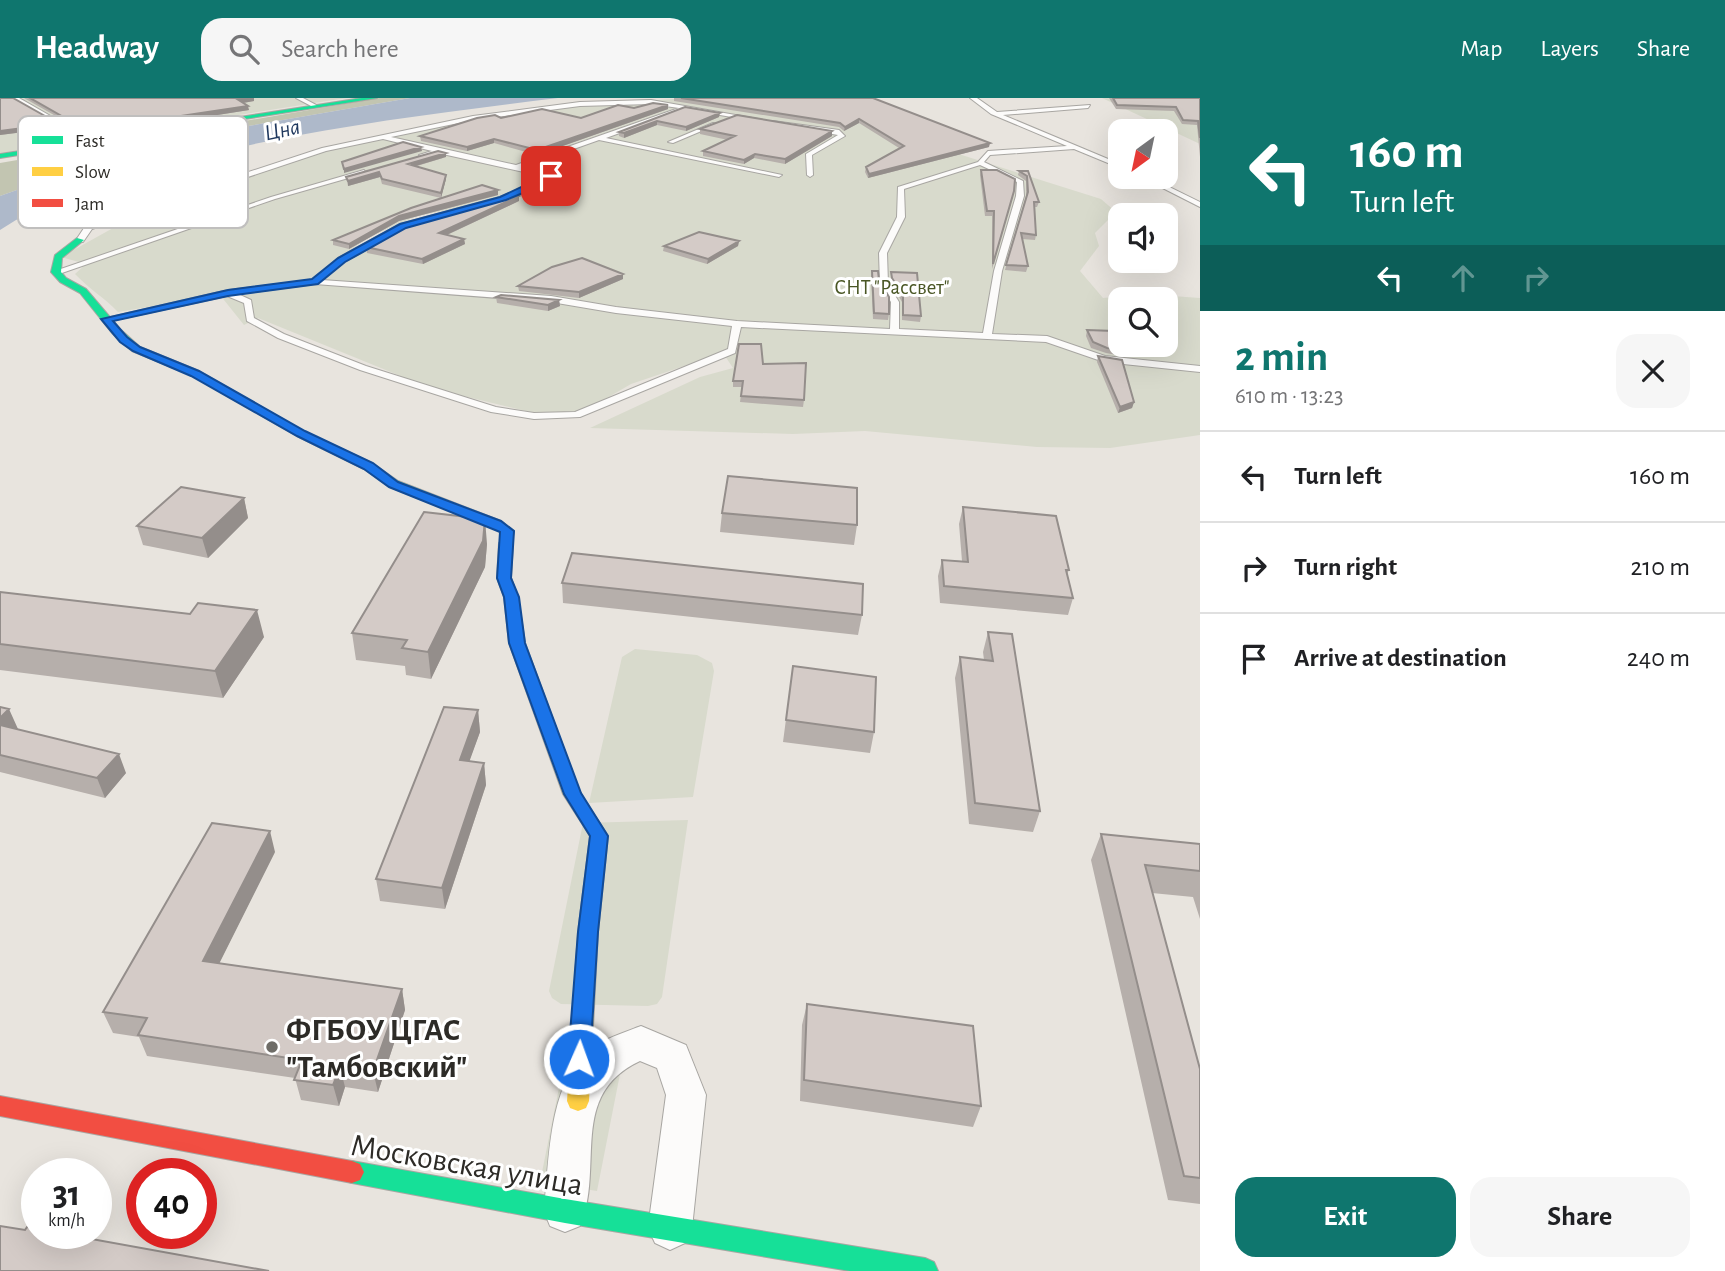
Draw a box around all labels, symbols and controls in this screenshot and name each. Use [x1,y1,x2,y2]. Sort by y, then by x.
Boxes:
search box [201,18,691,81]
icon: search [225,30,263,68]
text: Headway [35,32,159,65]
text: Search here [281,36,399,62]
text: Map [1460,37,1502,61]
text: Layers [1540,37,1599,61]
text: Share [1637,37,1690,61]
water label: Цна [262,115,302,145]
legend [18,116,248,228]
north arrow [1108,119,1178,189]
map controls [1108,119,1178,357]
icon: left [1235,126,1326,217]
text: 160 m [1350,128,1464,177]
text: Fast [75,132,105,151]
pin [521,146,581,206]
icon: arrive [532,157,570,195]
text: Slow [75,163,111,182]
text: Turn left [1350,186,1454,218]
text: Jam [75,195,104,214]
button: sound [1108,203,1178,273]
icon: left [1371,259,1409,297]
icon: ahead [1444,259,1482,297]
icon: right [1517,259,1555,297]
park label: СНТ "Рассвет" [834,277,950,298]
button: search [1108,287,1178,357]
button: close [1616,334,1690,408]
text: 2 min [1235,336,1328,378]
text: 610 m · 13:23 [1235,385,1344,408]
icon: left [1235,458,1273,496]
text: Turn left [1294,463,1382,489]
text: 160 m [1630,463,1690,489]
icon: right [1235,549,1273,587]
text: Turn right [1294,554,1397,580]
text: 210 m [1630,554,1690,580]
icon: arrive [1235,640,1273,678]
text: Arrive at destination [1294,645,1507,671]
text: 240 m [1627,645,1690,671]
place label: ФГБОУ ЦГАС "Тамбовский" [286,1014,467,1083]
position arrow [542,1022,616,1096]
marker: ФГБОУ ЦГАС "Тамбовский" [264,1039,280,1055]
street label: Московская улица [348,1129,585,1201]
speed limit sign: 40 [126,1158,217,1249]
text: 31 [53,1177,80,1212]
button: Exit [1235,1177,1456,1257]
button: Share [1470,1177,1690,1257]
text: km/h [48,1212,85,1230]

